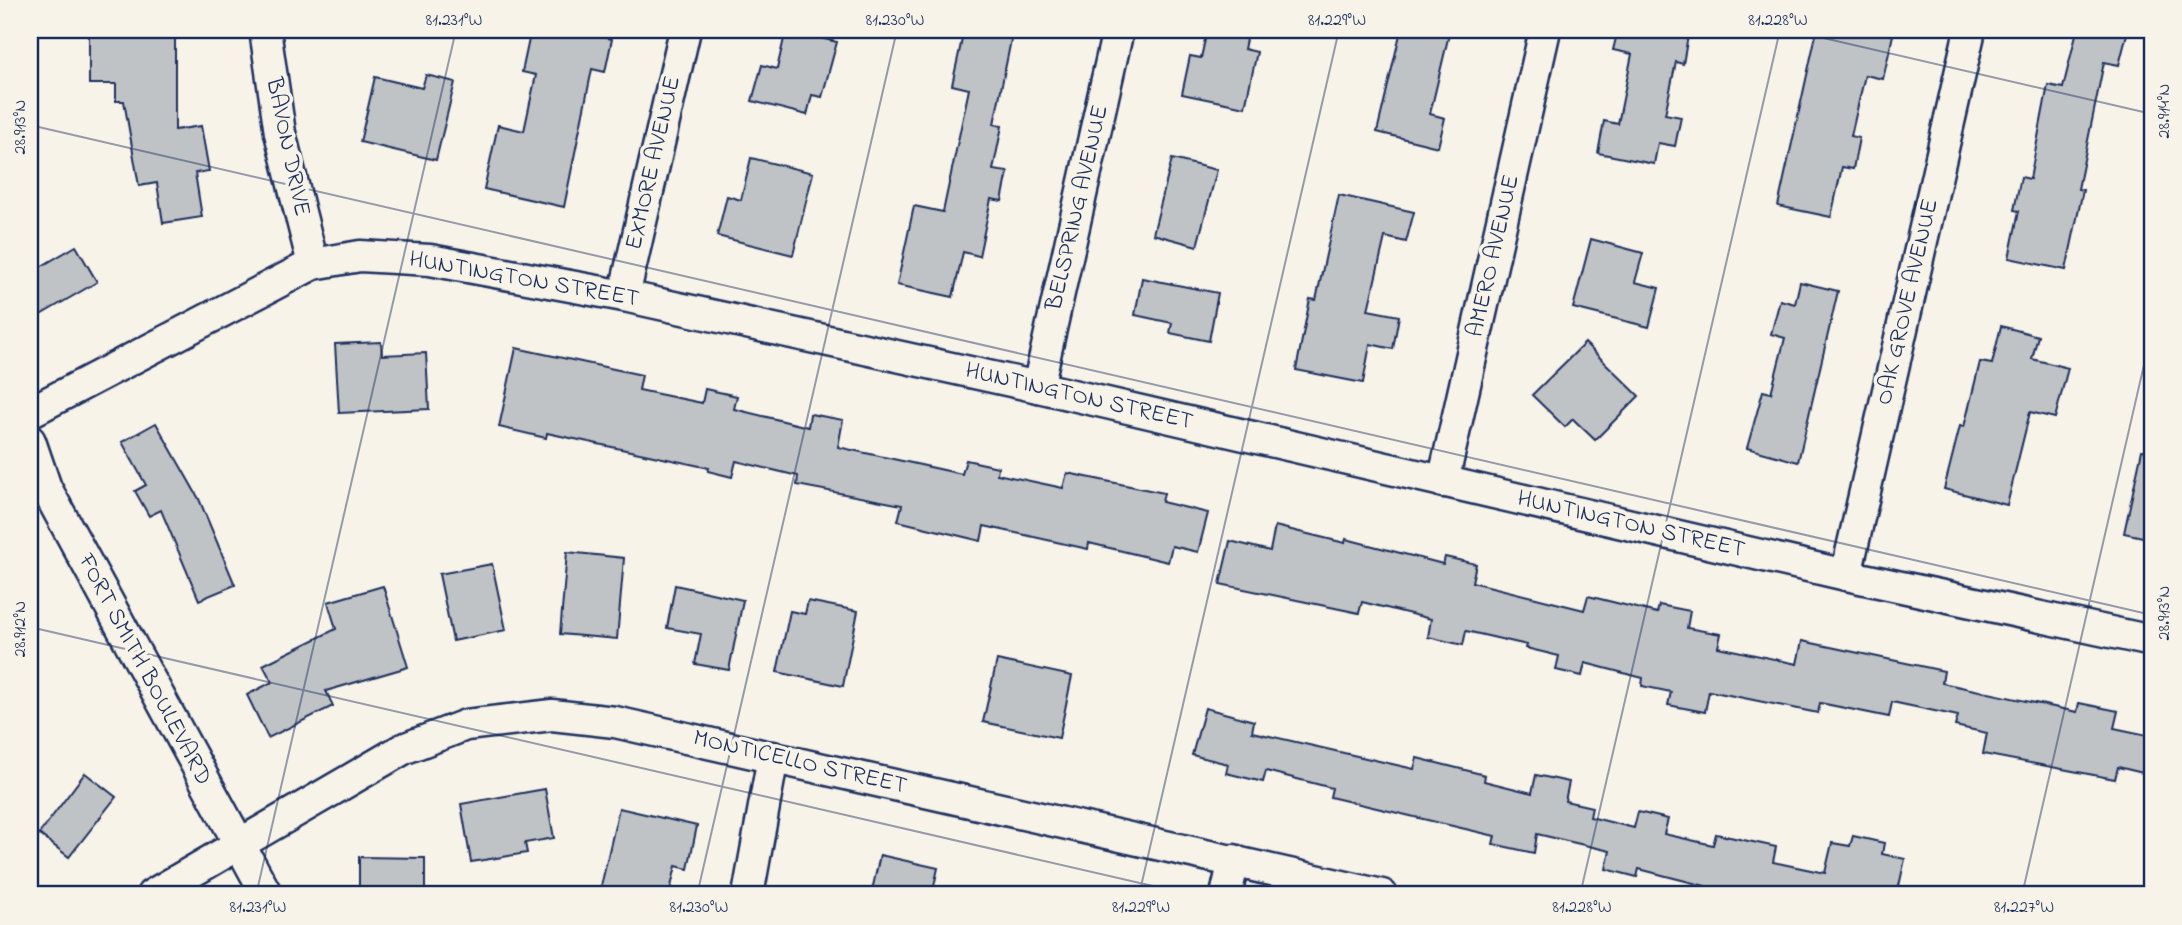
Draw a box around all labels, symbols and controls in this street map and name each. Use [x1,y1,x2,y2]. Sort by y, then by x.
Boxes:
text: 81.231°W [425,8,483,34]
text: 81.230°W [865,8,925,34]
text: 81.229°W [1308,8,1366,34]
text: 81.228°W [1748,8,1808,34]
street label: BAVON DRIVE [255,73,319,220]
street label: EXMORE AVENUE [617,73,691,253]
text: 28.914°N [2152,84,2178,138]
text: 28.913°N [8,100,34,154]
street label: BELSPRING AVENUE [1037,102,1119,315]
street label: AMERO AVENUE [1458,171,1530,341]
street label: OAK GROVE AVENUE [1867,195,1949,409]
street label: HUNTINGTON STREET [406,243,642,318]
street label: HUNTINGTON STREET [962,354,1197,440]
street label: HUNTINGTON STREET [1514,482,1749,568]
street label: FORT SMITH BOULEVARD [68,547,220,792]
text: 28.913°N [2152,586,2178,640]
text: 28.912°N [8,601,34,657]
street label: MONTICELLO STREET [690,721,911,805]
text: 81.231°W [229,895,287,921]
text: 81.230°W [669,895,729,921]
text: 81.229°W [1112,895,1170,921]
text: 81.228°W [1552,895,1612,921]
text: 81.227°W [1994,895,2054,921]

